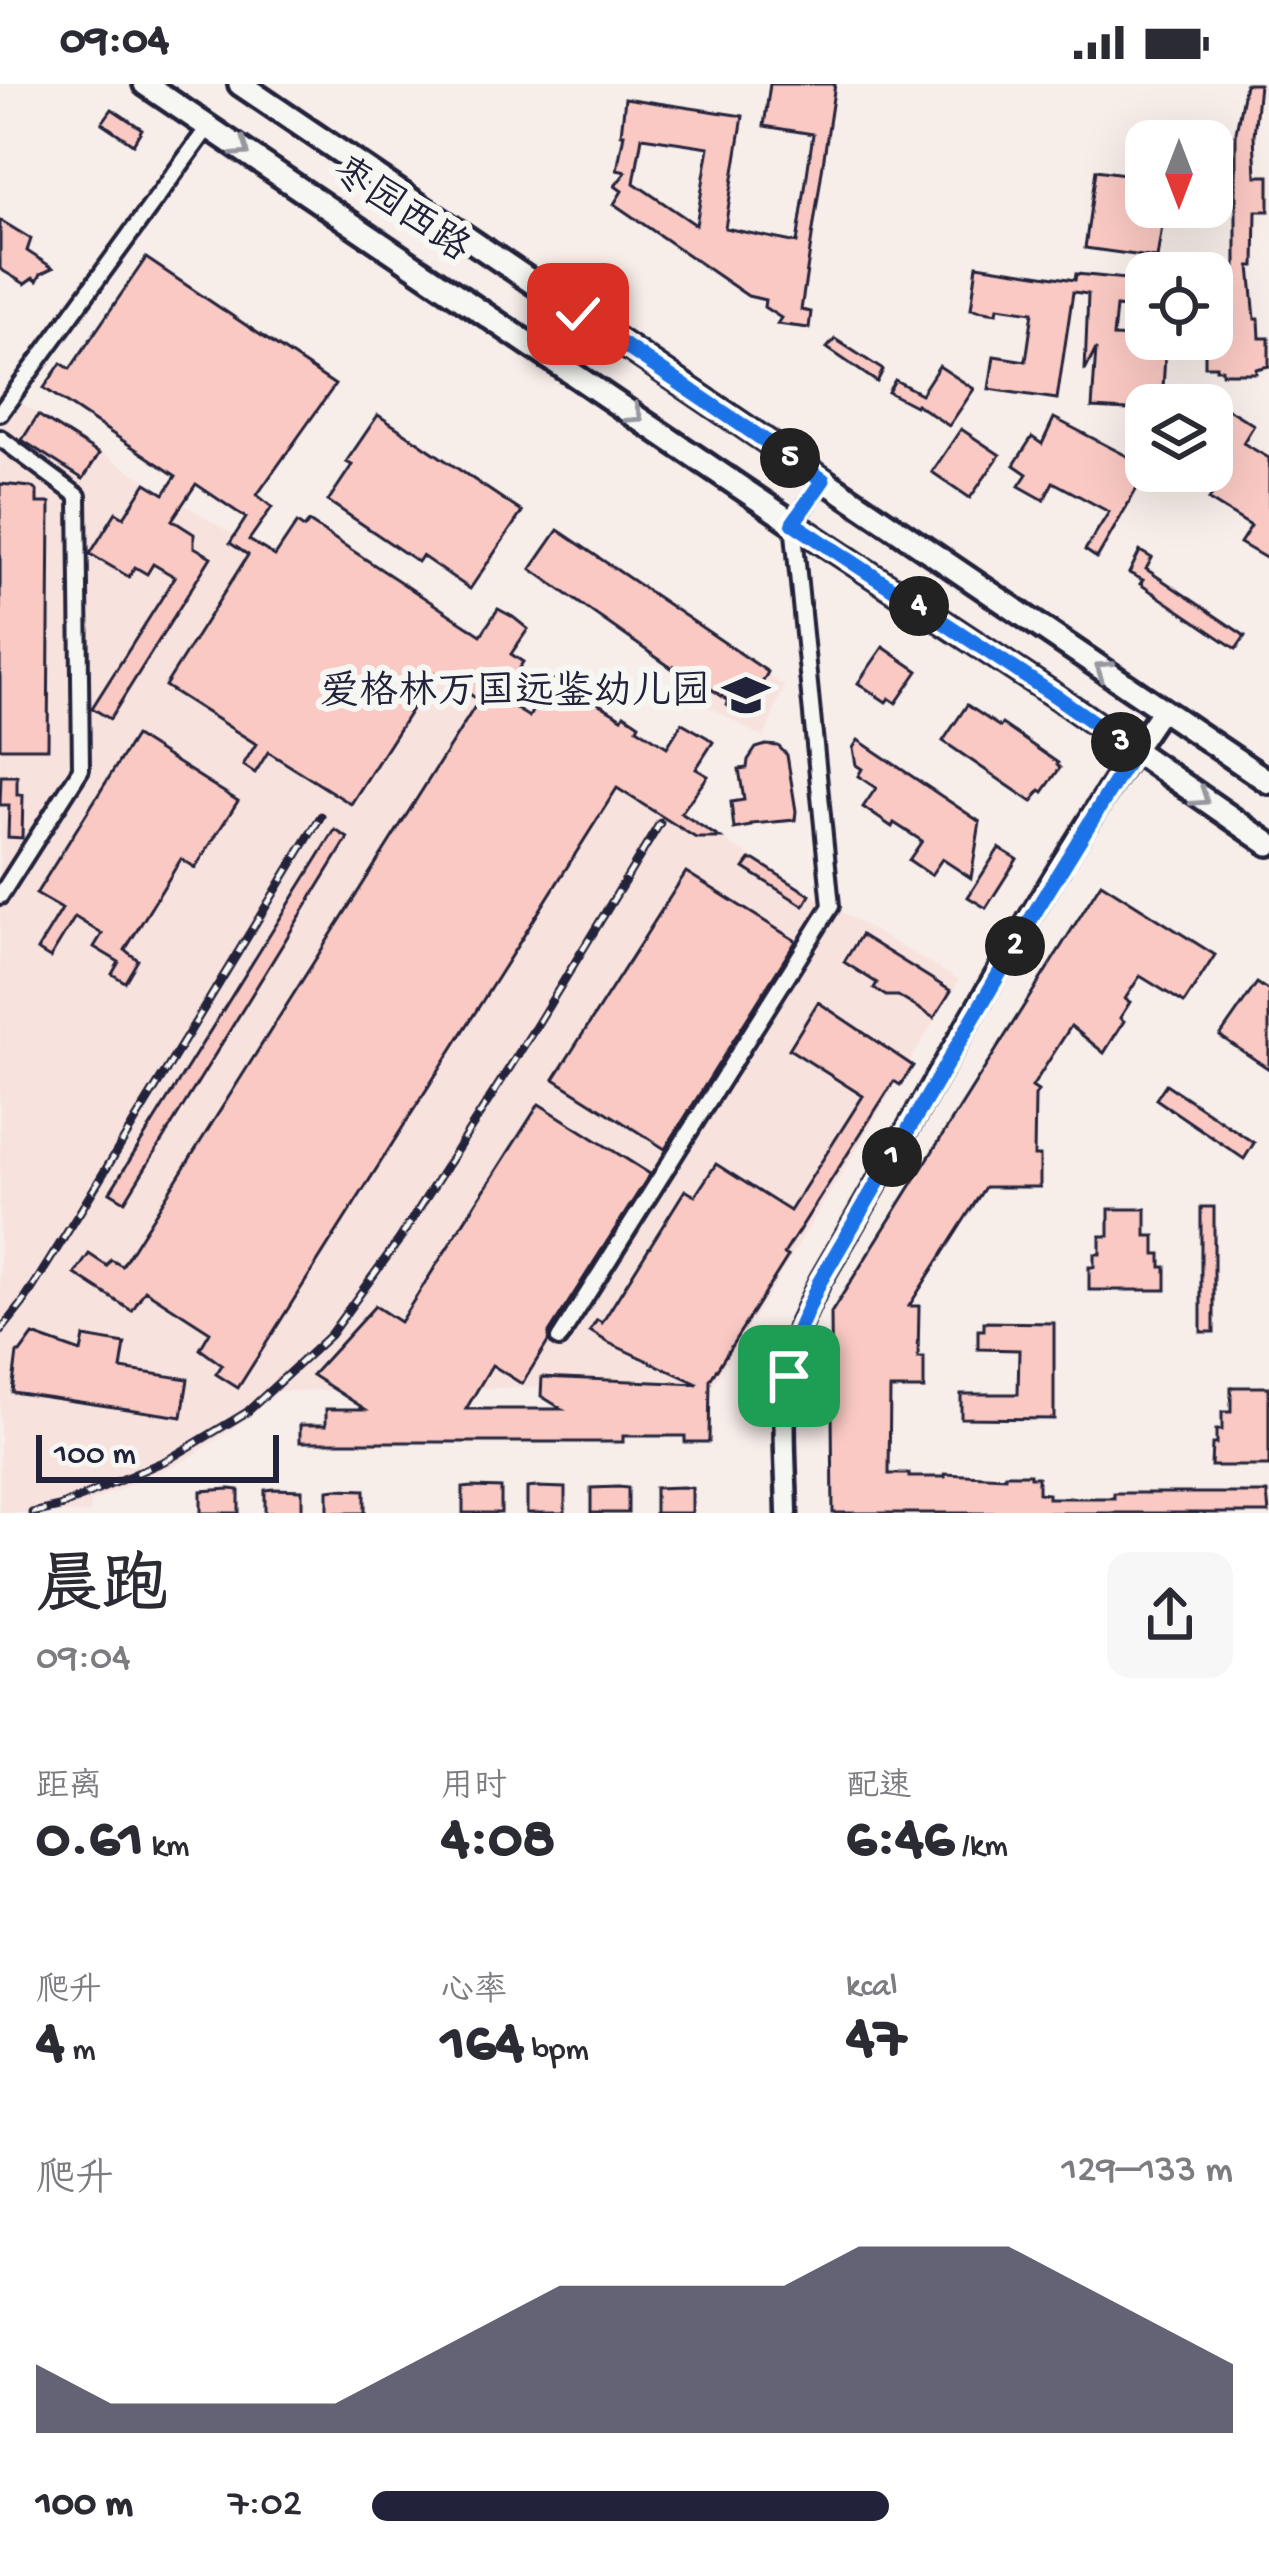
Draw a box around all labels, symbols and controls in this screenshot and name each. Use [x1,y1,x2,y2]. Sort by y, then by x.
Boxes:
text: 09:04 [60,16,169,69]
north arrow [1125,120,1233,228]
map controls [1125,120,1233,492]
one-way arrow [229,135,251,157]
street label: 枣园西路 [321,147,478,275]
button: locate [1125,252,1233,360]
pin [527,263,629,365]
icon: check [545,281,611,347]
button: layers [1125,384,1233,492]
one-way arrow [621,401,643,423]
pin: 5 [760,428,820,488]
text: 5 [781,439,799,477]
pin: 4 [889,576,949,636]
text: 4 [911,587,927,625]
one-way arrow [1094,661,1116,683]
place label: 爱格林万国远鉴幼儿园 [320,669,710,718]
school or university icon: 爱格林万国远鉴幼儿园 [721,670,771,720]
pin: 3 [1091,712,1151,772]
text: 3 [1112,723,1130,761]
one-way arrow [1188,784,1210,806]
pin: 2 [985,916,1045,976]
text: 2 [1007,927,1023,965]
pin: 1 [862,1127,922,1187]
text: 1 [885,1138,899,1176]
pin [738,1325,840,1427]
icon: arrive [756,1343,822,1409]
scale bar [36,1429,279,1482]
text: 100 m [54,1437,136,1475]
button: share [1107,1552,1233,1678]
text: 晨跑 [36,1553,168,1631]
text: 09:04 [36,1637,131,1683]
text: 距离 [36,1770,102,1808]
text: 用时 [441,1770,507,1808]
text: 配速 [846,1770,912,1808]
text: 0.61 [36,1808,144,1878]
text: 4:08 [441,1808,555,1878]
text: 6:46 [846,1808,954,1878]
text: km [144,1829,190,1867]
text: /km [954,1829,1008,1867]
text: kcal [846,1969,898,2007]
text: 爬升 [36,1974,102,2012]
text: 心率 [441,1974,507,2012]
text: 47 [846,2007,906,2077]
text: 4 [36,2012,64,2082]
text: 164 [441,2012,524,2082]
text: m [64,2033,96,2071]
text: bpm [524,2033,589,2071]
text: 129–133 m [1062,2149,1233,2195]
text: 爬升 [36,2159,114,2205]
text: 100 m [36,2483,133,2529]
text: 7:02 [228,2483,302,2529]

